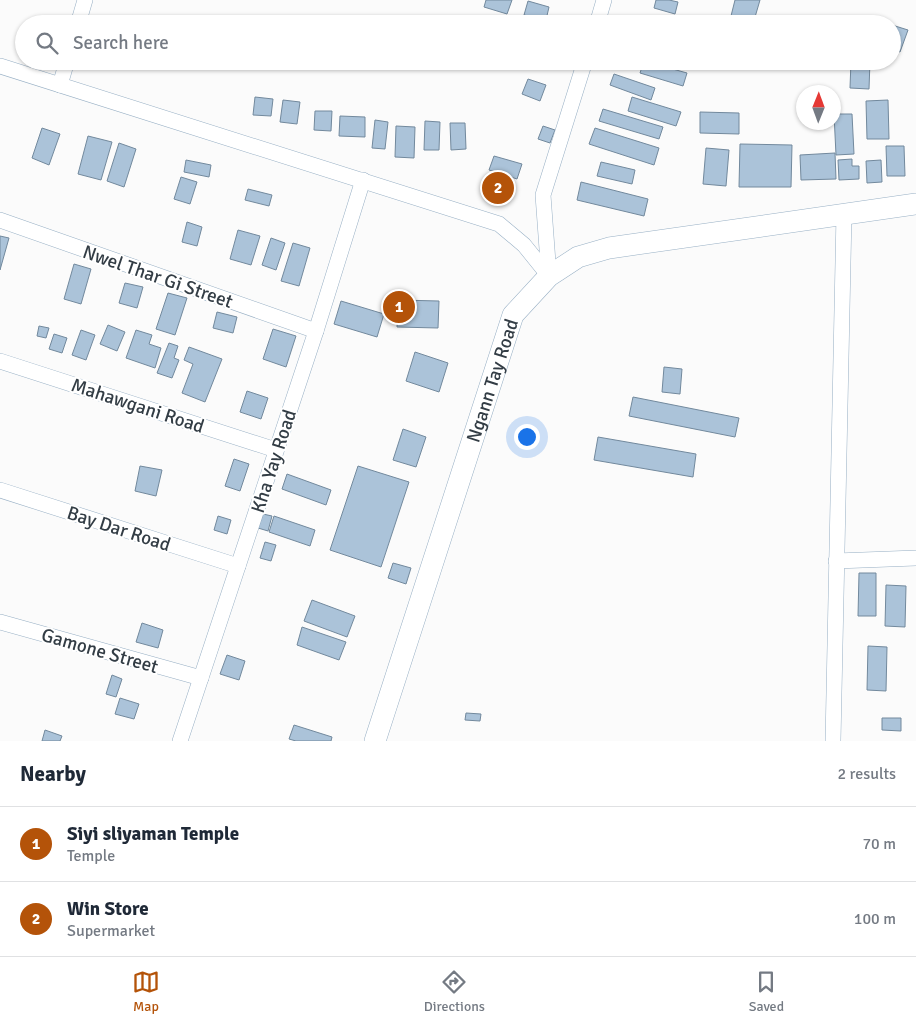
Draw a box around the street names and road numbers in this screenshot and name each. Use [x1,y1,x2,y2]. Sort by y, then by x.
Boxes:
street label: Nwel Thar Gi Street [79,240,236,314]
street label: Ngann Tay Road [462,316,524,446]
street label: Mahawgani Road [68,373,207,439]
street label: Kha Yay Road [246,407,302,516]
street label: Bay Dar Road [64,501,174,557]
street label: Gamone Street [39,623,161,679]

